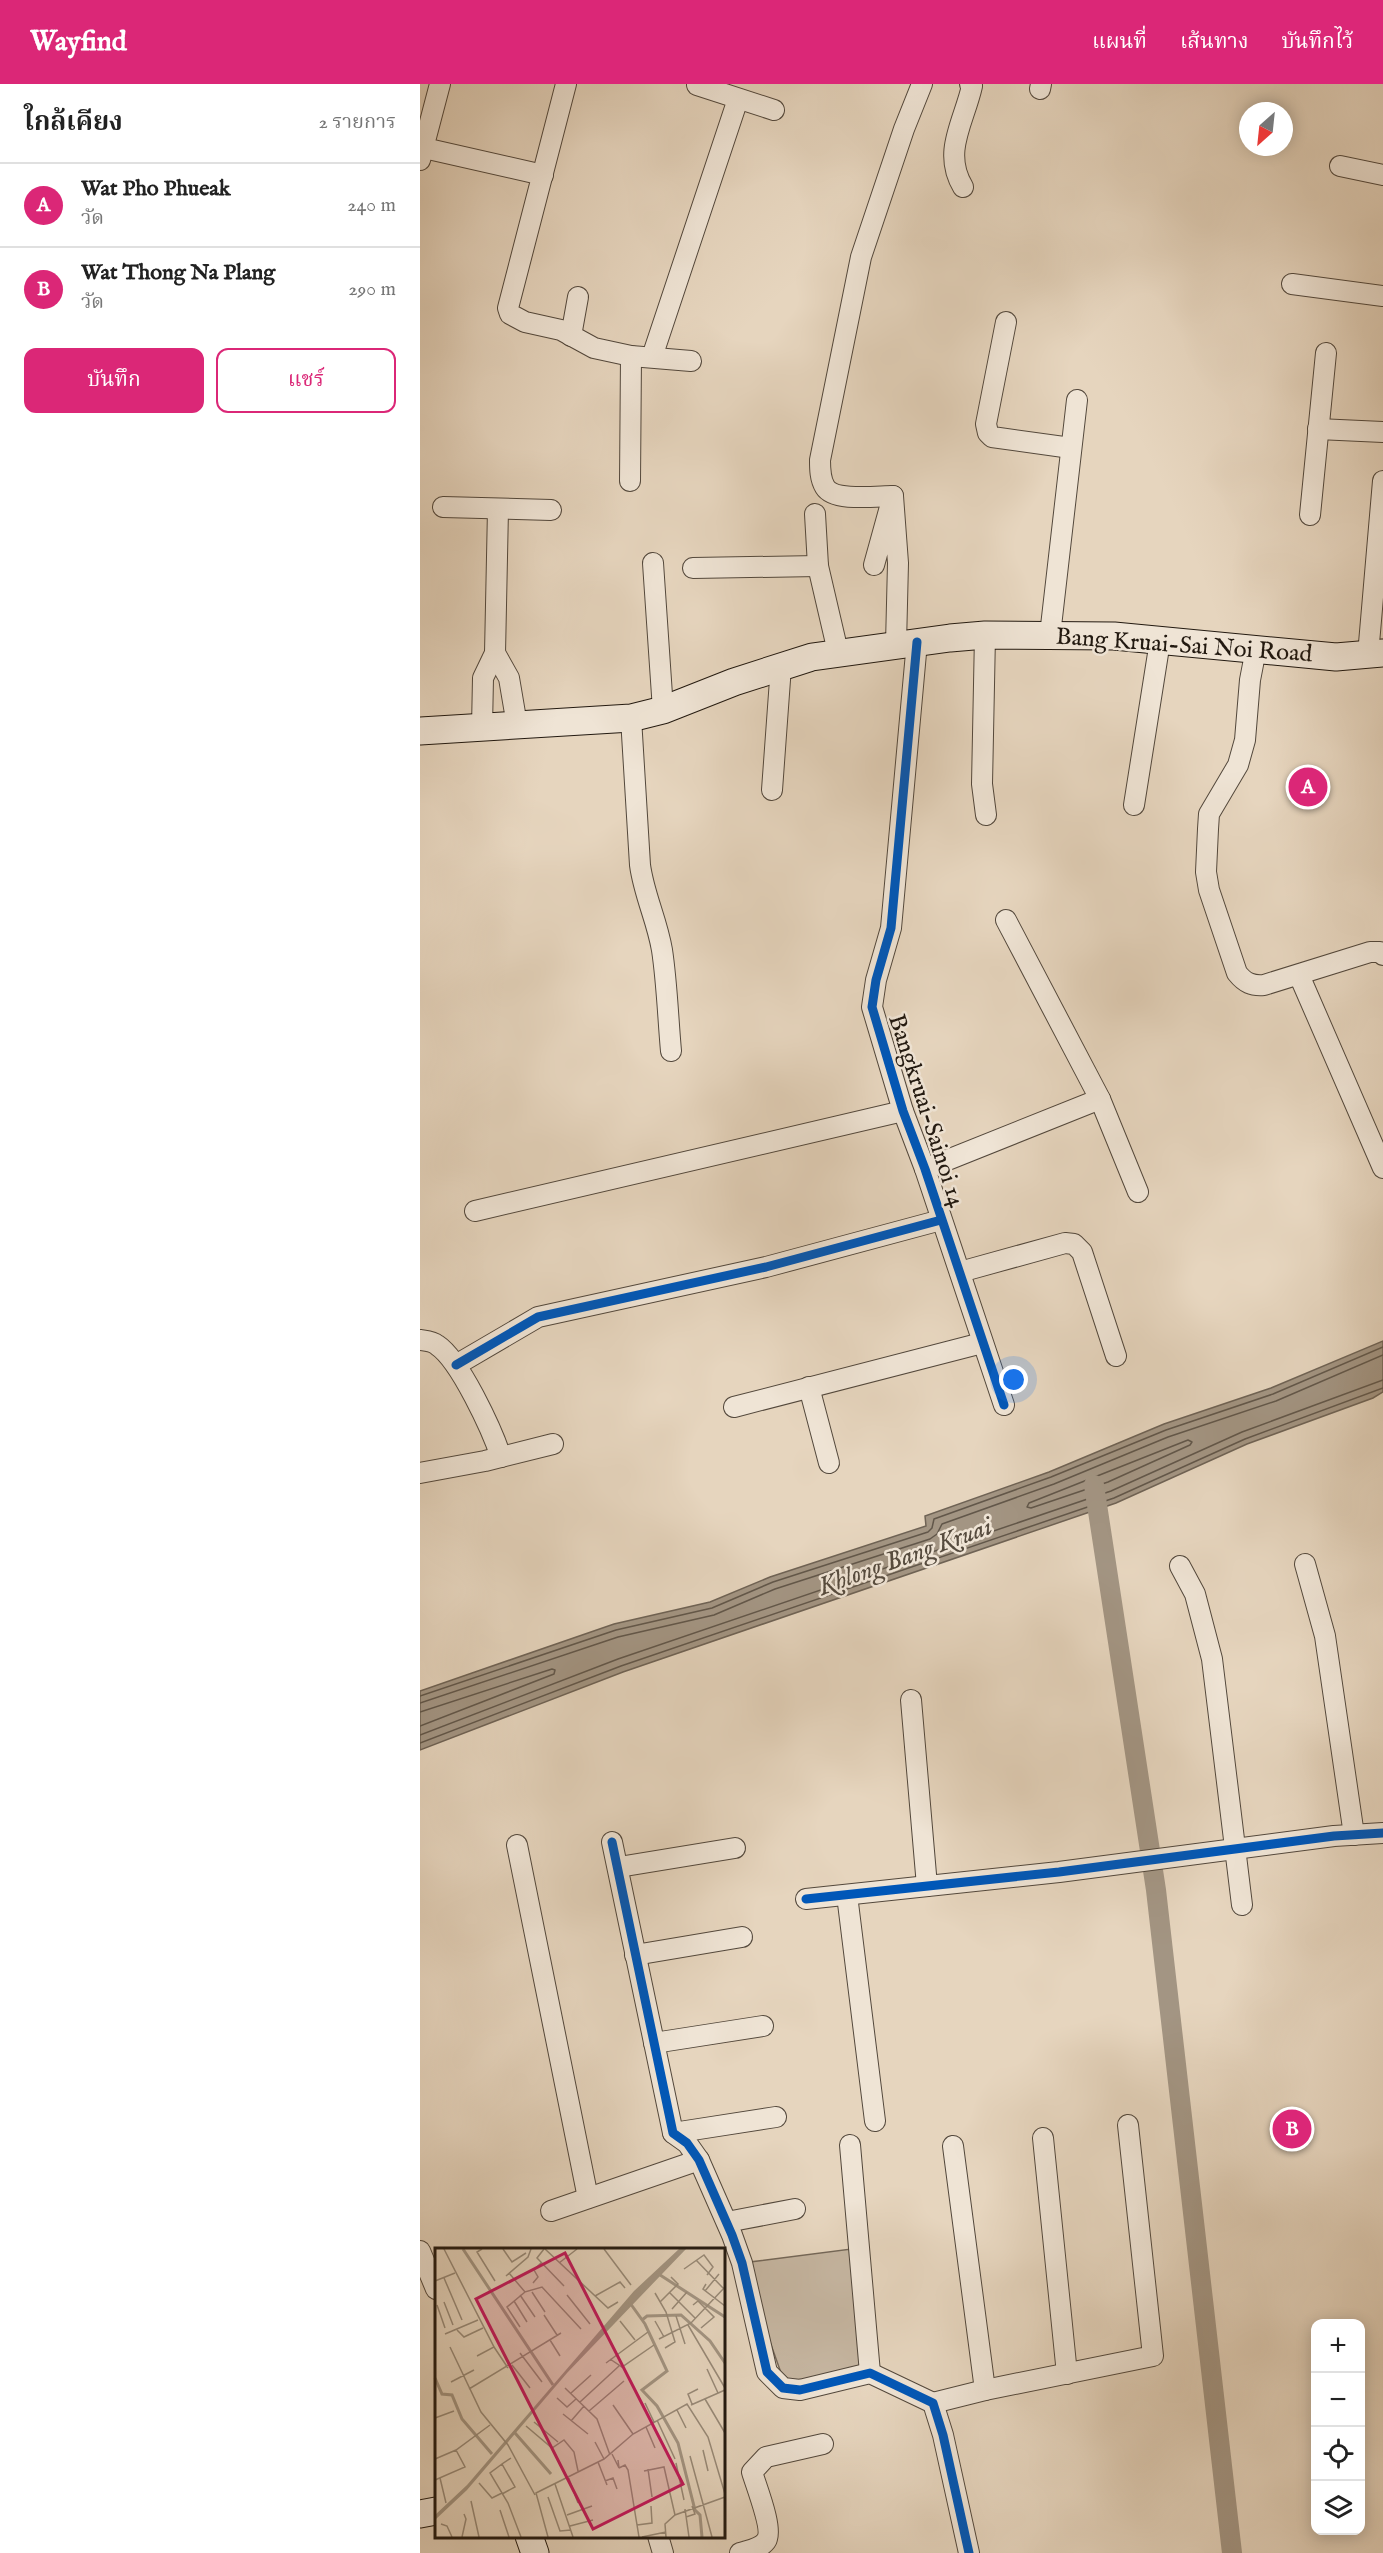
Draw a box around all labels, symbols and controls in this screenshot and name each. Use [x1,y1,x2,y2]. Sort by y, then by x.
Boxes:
text: Wayfind [30,25,127,60]
text: แผนที่ [1092,29,1147,56]
text: เส้นทาง [1180,29,1248,56]
text: บันทึกไว้ [1281,29,1353,56]
north arrow [1239,102,1293,156]
text: ใกล้เคียง [24,106,123,139]
text: 2 รายการ [319,110,396,135]
text: Wat Pho Phueak [81,175,231,203]
text: A [37,193,50,218]
text: 240 m [347,193,396,218]
text: วัด [81,206,104,231]
text: Wat Thong Na Plang [81,259,275,287]
text: B [37,277,50,302]
text: 290 m [348,277,396,302]
text: วัด [81,290,104,315]
button: บันทึก [24,348,204,413]
button: แชร์ [216,348,396,413]
street label: Bang Kruai-Sai Noi Road [1055,622,1313,670]
pin: A [1288,764,1328,810]
street label: Bangkruai-Sainoi 14 [880,1011,972,1212]
your location [999,1365,1028,1394]
water label: Khlong Bang Kruai [813,1510,998,1605]
pin: B [1272,2106,1312,2152]
inset map [435,2248,724,2538]
map controls [1311,2319,1365,2535]
button: + [1311,2319,1365,2373]
button: − [1311,2373,1365,2427]
button: locate [1311,2427,1365,2481]
button: layers [1311,2481,1365,2535]

